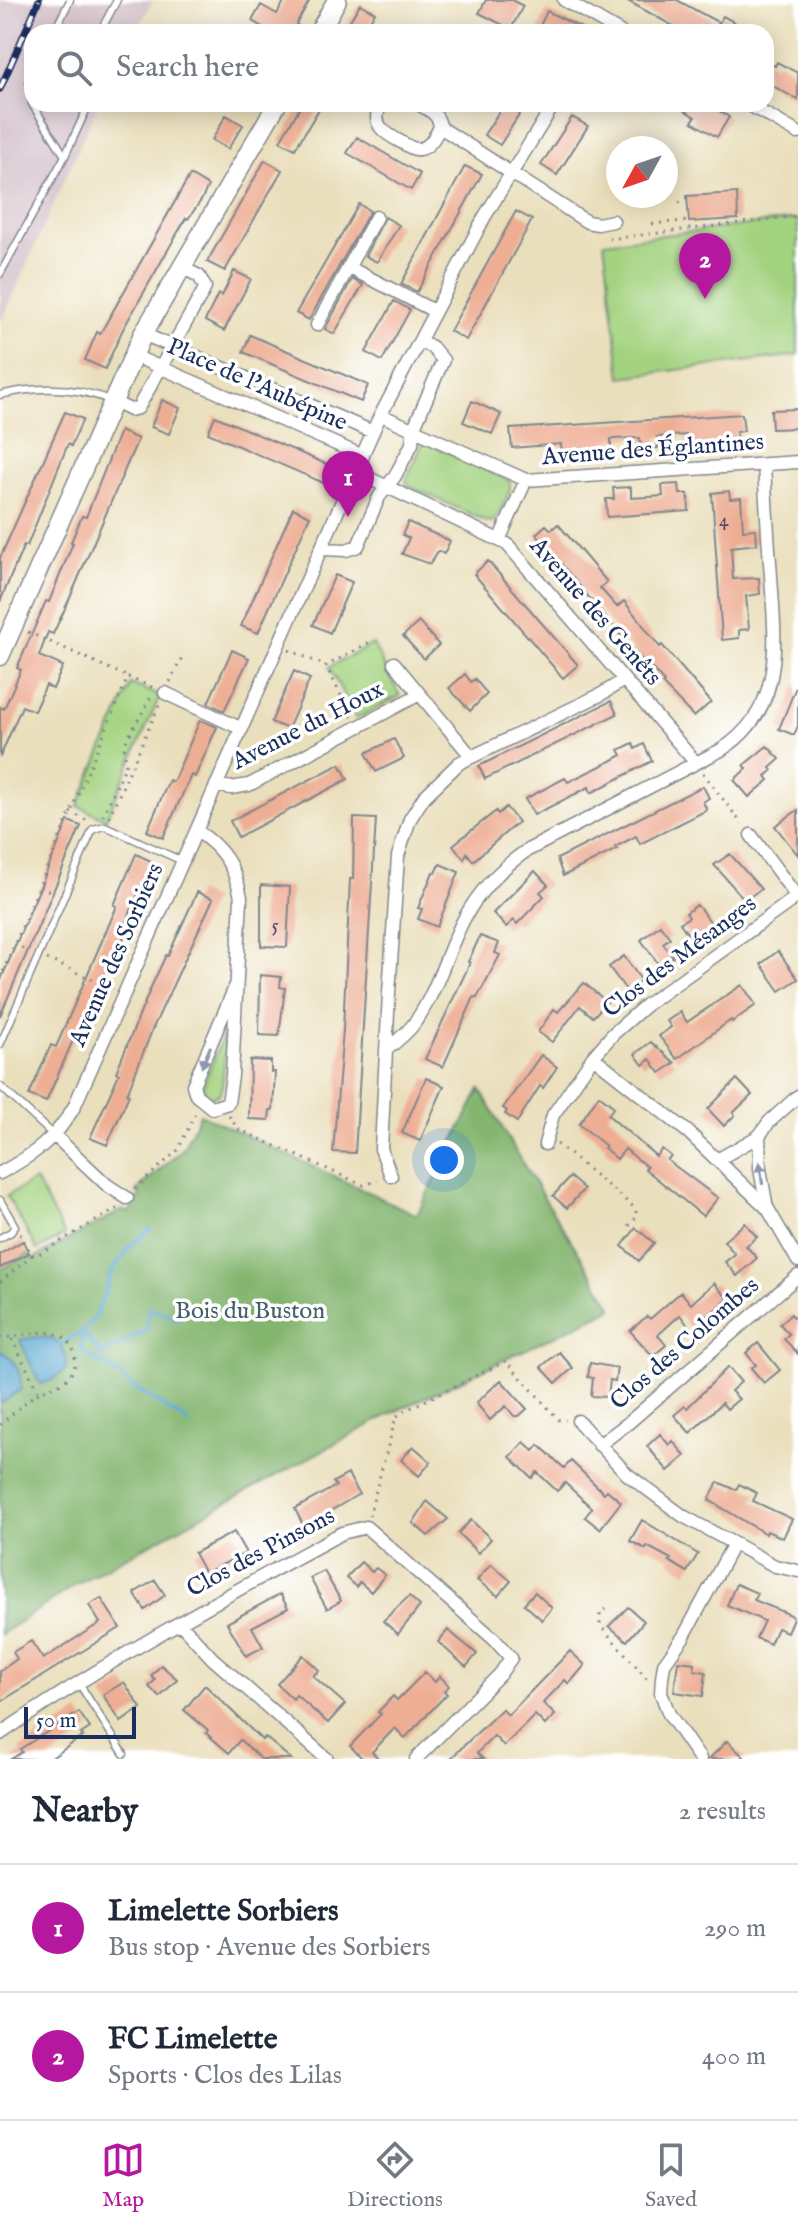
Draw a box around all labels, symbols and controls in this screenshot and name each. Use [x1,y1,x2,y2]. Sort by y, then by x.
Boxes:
search box [24,24,774,112]
icon: search [52,46,96,90]
text: Search here [116,49,259,87]
north arrow [606,136,678,208]
pin: 2 [679,233,731,299]
street label: Place de l'Aubépine [162,331,352,439]
street label: Avenue des Églantines [540,427,765,473]
pin: 1 [322,451,374,517]
house number: 4 [719,508,729,533]
street label: Avenue des Genêts [521,531,668,693]
street label: Avenue du Houx [226,674,389,778]
street label: Avenue des Sorbiers [62,859,171,1052]
street label: Clos des Mésanges [597,889,763,1025]
house number: 5 [271,913,279,938]
one-way arrow [199,1045,212,1069]
your location [424,1140,464,1180]
one-way arrow [754,1160,767,1185]
street label: Clos des Colombes [604,1271,766,1417]
park label: Bois du Buston [175,1296,325,1327]
street label: Clos des Pinsons [182,1501,340,1605]
scale bar [24,1703,136,1739]
text: 50 m [36,1707,77,1735]
text: Nearby [32,1790,138,1833]
text: 2 results [679,1795,766,1828]
text: Limelette Sorbiers [108,1893,339,1931]
text: 1 [53,1912,63,1945]
text: 290 m [704,1912,766,1945]
text: Bus stop · Avenue des Sorbiers [108,1931,431,1964]
text: FC Limelette [108,2021,277,2059]
text: 2 [52,2040,64,2073]
text: 400 m [702,2040,766,2073]
text: Sports · Clos des Lilas [108,2059,342,2092]
tab: Map [101,2138,145,2214]
tab: Directions [347,2138,443,2214]
tab: Saved [645,2138,697,2214]

